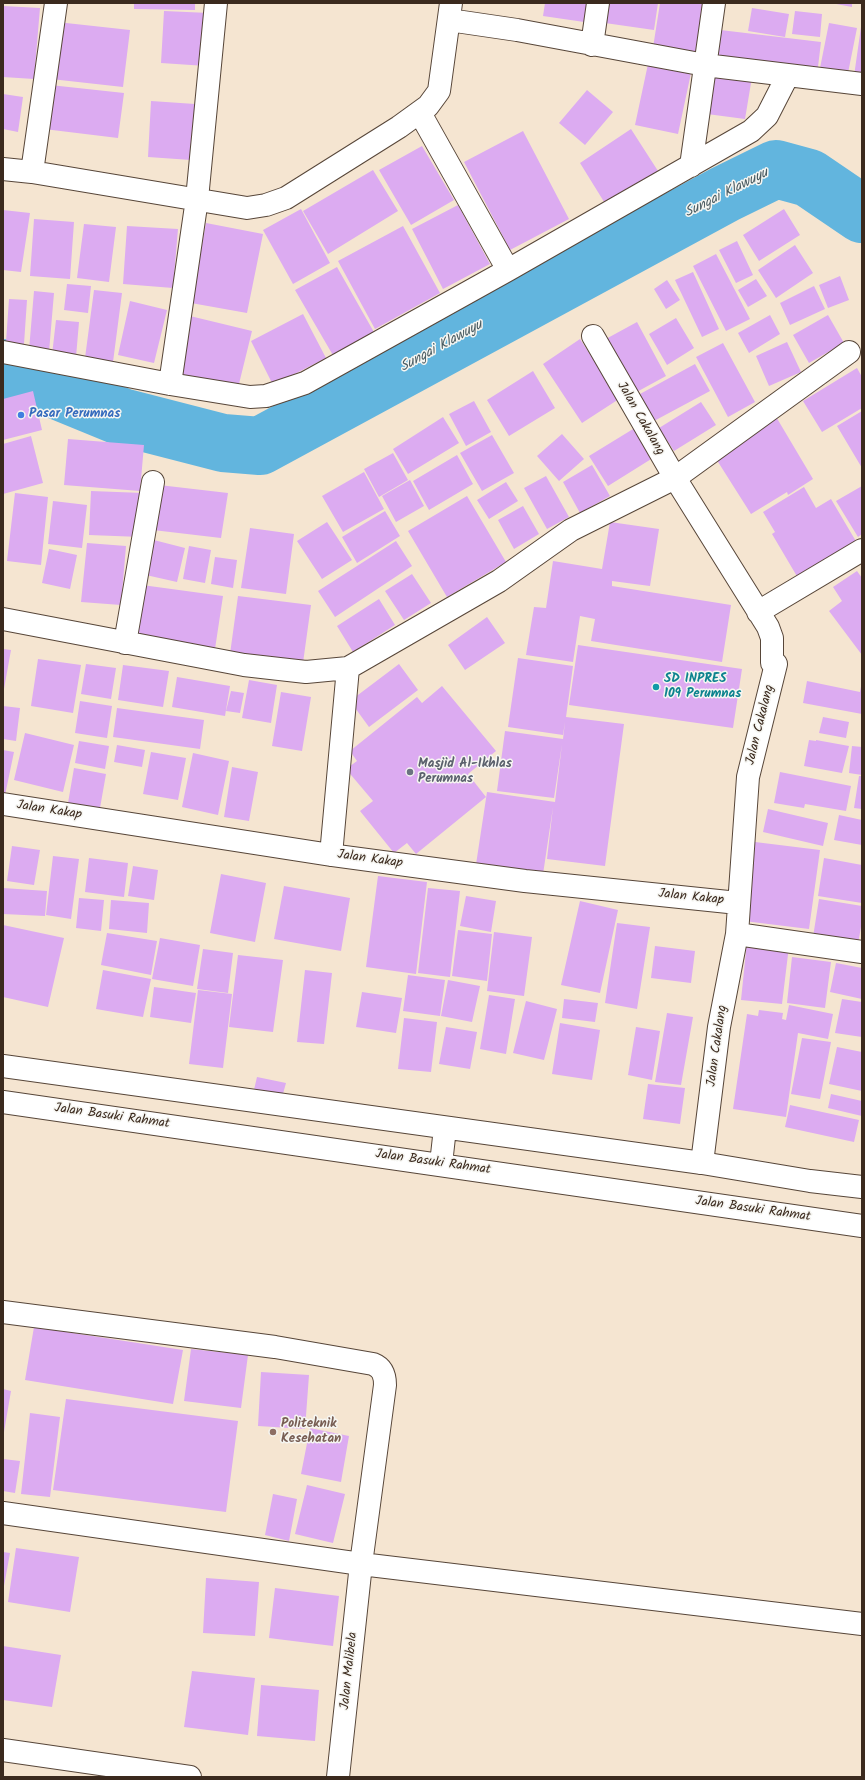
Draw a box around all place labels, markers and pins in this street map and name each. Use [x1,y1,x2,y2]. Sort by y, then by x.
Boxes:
place label: Pasar Perumnas [29,407,120,423]
marker: Pasar Perumnas [16,410,26,420]
place label: SD INPRES 109 Perumnas [664,672,741,703]
marker: SD INPRES 109 Perumnas [651,682,661,692]
place label: Masjid Al-Ikhlas Perumnas [418,757,512,788]
marker: Masjid Al-Ikhlas Perumnas [405,767,415,777]
place label: Politeknik Kesehatan [281,1417,341,1448]
marker: Politeknik Kesehatan [268,1427,278,1437]

